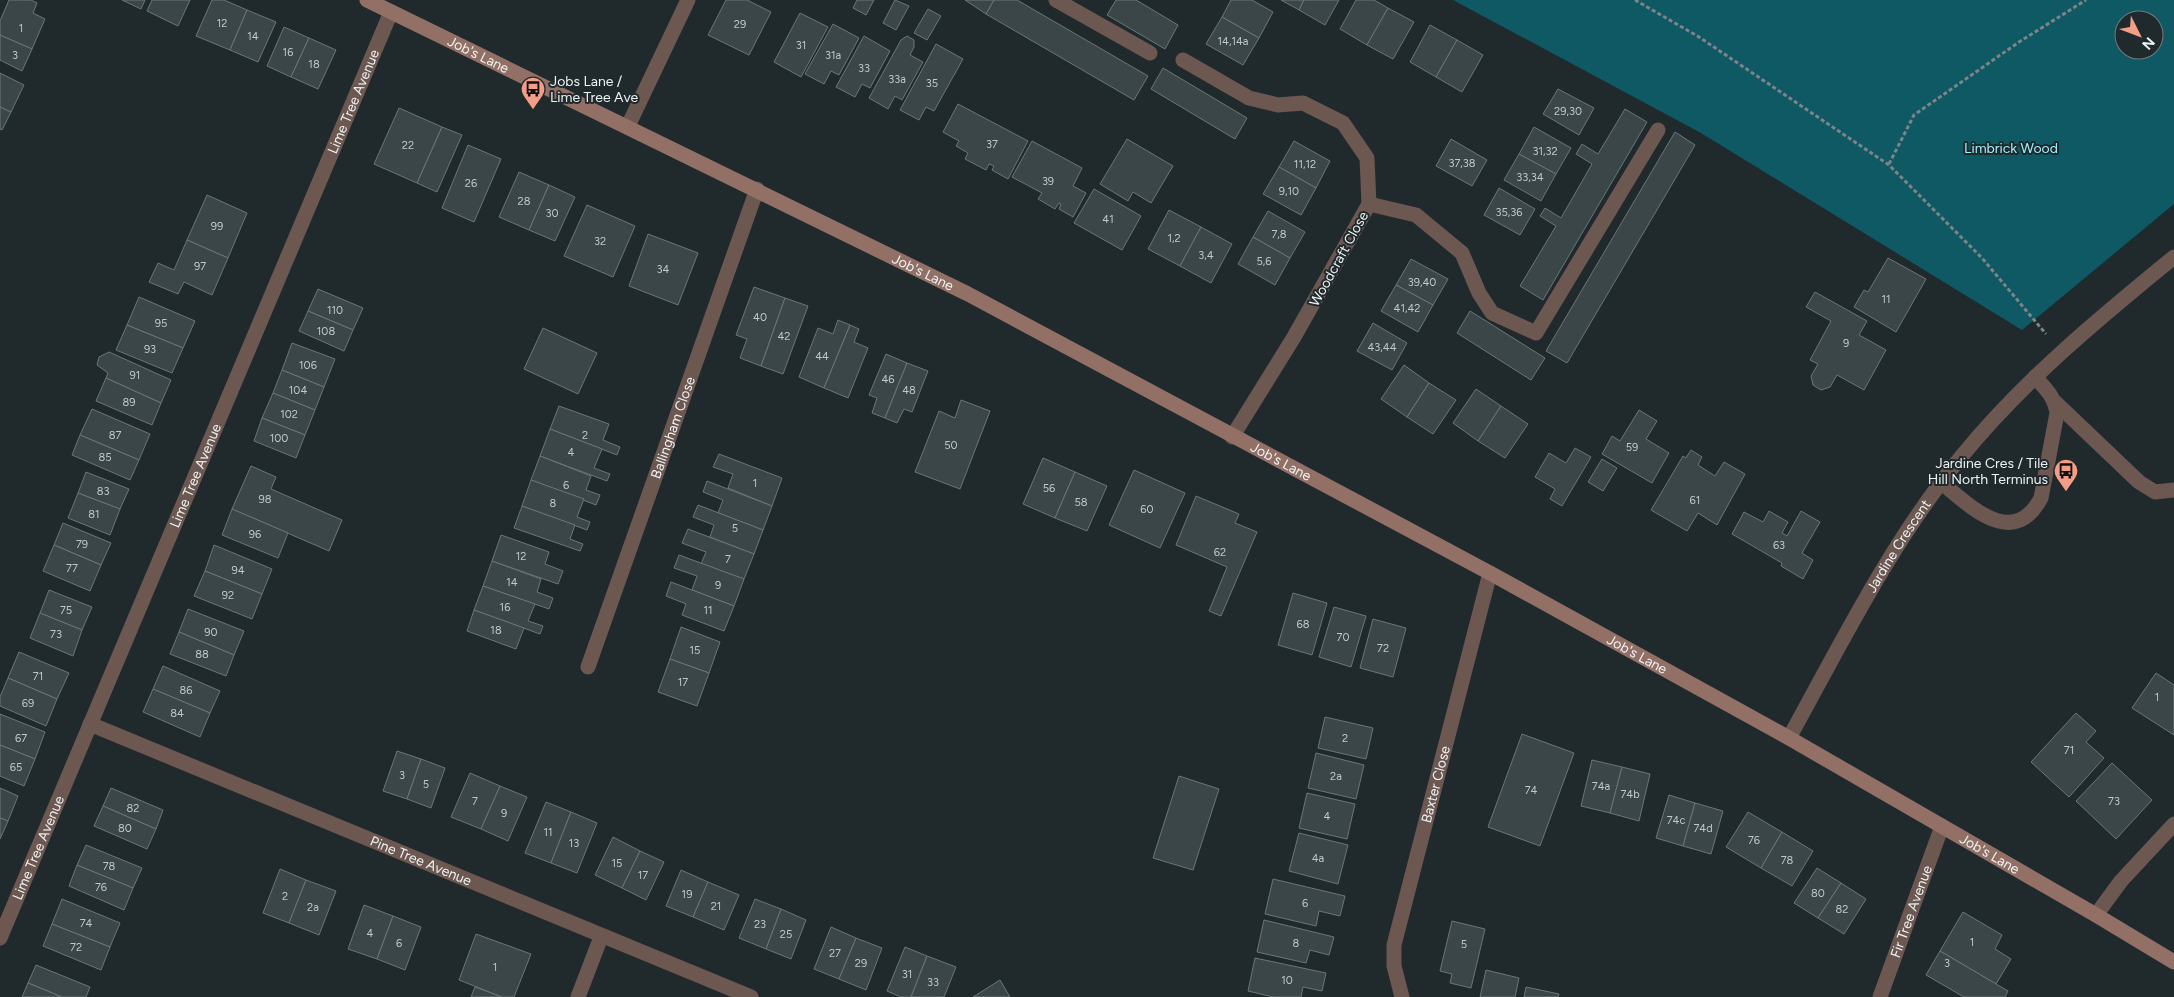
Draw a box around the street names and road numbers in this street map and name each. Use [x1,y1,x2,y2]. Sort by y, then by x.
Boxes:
street label: Job's Lane [445,32,512,77]
street label: Lime Tree Avenue [324,47,383,156]
street label: Woodcraft Close [1306,208,1372,310]
street label: Job's Lane [890,250,957,294]
street label: Ballingham Close [647,374,699,481]
street label: Lime Tree Avenue [166,421,225,530]
street label: Job's Lane [1248,438,1315,485]
street label: Jardine Crescent [1863,496,1934,596]
street label: Job's Lane [1604,631,1671,678]
street label: Baxter Close [1417,744,1454,825]
street label: Lime Tree Avenue [9,793,68,902]
street label: Job's Lane [1957,830,2023,878]
street label: Pine Tree Avenue [368,832,474,889]
street label: Fir Tree Avenue [1886,863,1936,960]

